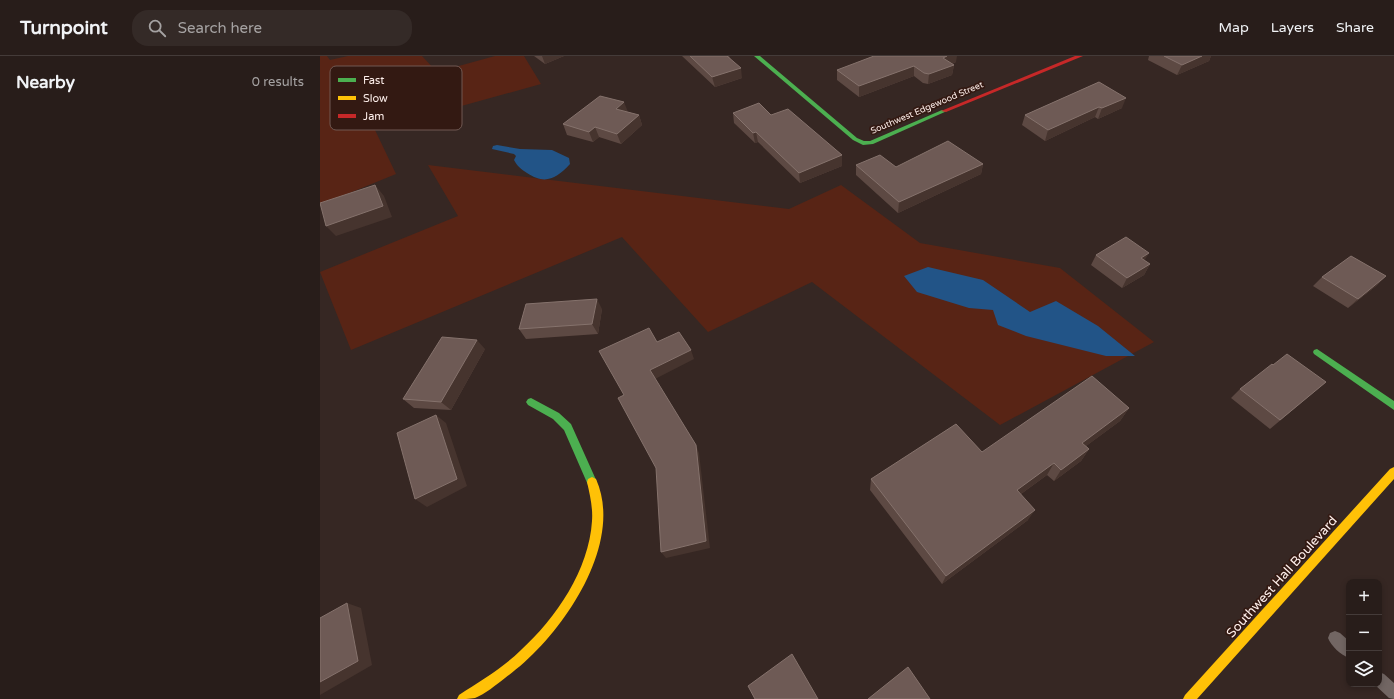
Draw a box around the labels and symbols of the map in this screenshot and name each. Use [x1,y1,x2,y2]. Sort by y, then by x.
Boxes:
legend [330,66,462,130]
text: Fast [363,74,384,87]
street label: Southwest Edgewood Street [869,79,986,137]
text: Slow [363,92,388,105]
text: Jam [363,110,384,123]
street label: Southwest Hall Boulevard [1223,513,1341,641]

